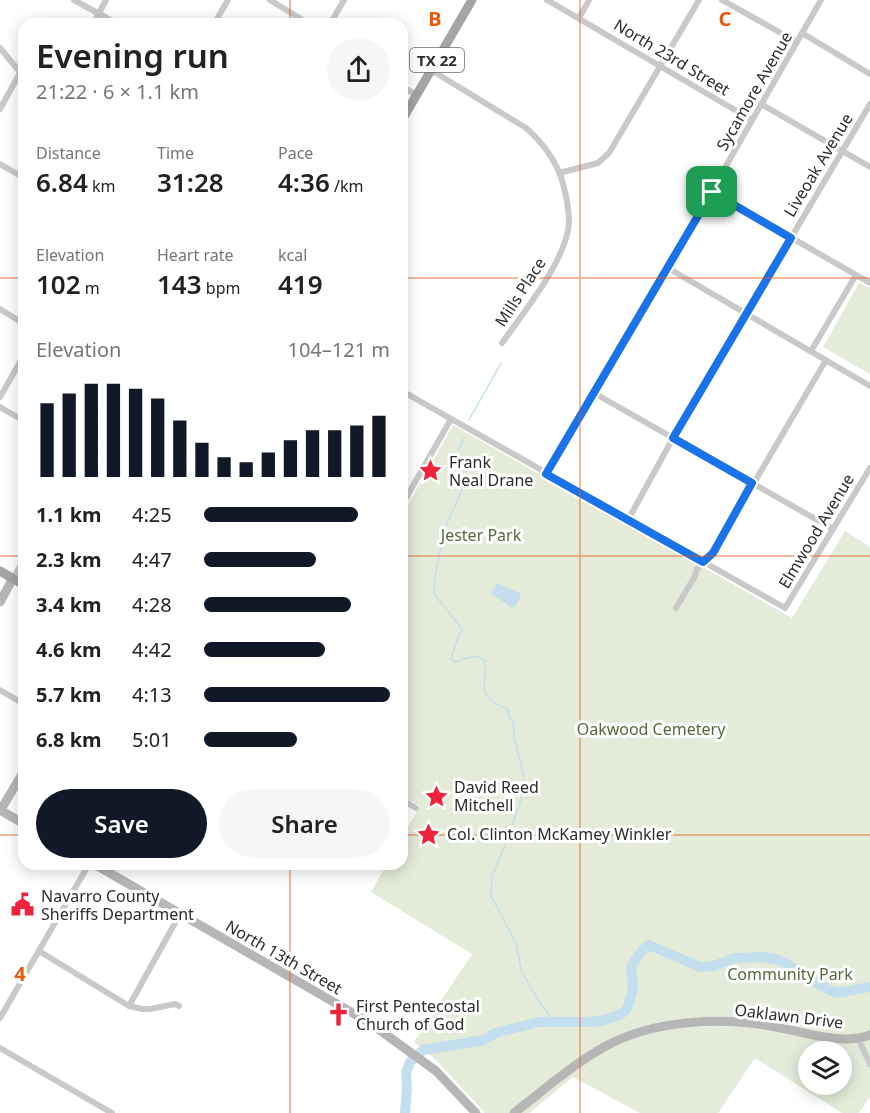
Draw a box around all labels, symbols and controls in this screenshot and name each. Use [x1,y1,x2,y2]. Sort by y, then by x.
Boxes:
text: B [428,5,442,32]
text: C [719,5,732,32]
street label: North 23rd Street [610,14,734,100]
street label: Sycamore Avenue [711,28,797,154]
text: Evening run [36,33,229,78]
button: share [327,38,390,101]
road number: TX 22 [410,48,464,72]
text: 21:22 · 6 × 1.1 km [36,78,199,105]
street label: Liveoak Avenue [778,109,858,221]
text: Distance [36,142,101,164]
text: Time [157,142,194,164]
text: Pace [278,142,313,164]
text: 6.84 [36,164,88,200]
text: 31:28 [157,164,224,200]
text: 4:36 [278,164,330,200]
pin [686,166,737,217]
text: km [88,175,115,197]
text: /km [330,175,363,197]
icon: arrive [695,175,728,208]
text: Elevation [36,244,104,266]
text: Heart rate [157,244,233,266]
text: kcal [278,244,307,266]
street label: Mills Place [489,253,551,331]
text: 102 [36,266,81,302]
text: 143 [157,266,202,302]
text: 419 [278,266,323,302]
text: m [81,277,100,299]
text: bpm [202,277,240,299]
text: Elevation [36,336,121,363]
text: 104–121 m [287,336,390,363]
place label: Frank Neal Drane [449,451,533,491]
place icon: Frank Neal Drane [418,458,444,484]
street label: Elmwood Avenue [773,470,859,592]
text: 1.1 km [36,501,102,528]
text: 4:25 [132,501,172,528]
park label: Jester Park [439,524,522,546]
text: 2.3 km [36,546,102,573]
text: 4:47 [132,546,172,573]
text: 3.4 km [36,591,102,618]
text: 4:28 [132,591,172,618]
text: 4.6 km [36,636,102,663]
text: 4:42 [132,636,172,663]
text: 5.7 km [36,681,102,708]
text: 4:13 [132,681,172,708]
park label: Oakwood Cemetery [577,718,726,740]
text: 6.8 km [36,726,102,753]
text: 5:01 [132,726,172,753]
place label: David Reed Mitchell [454,776,539,816]
place icon: David Reed Mitchell [423,783,449,809]
button: Save [36,789,207,858]
button: Share [219,789,390,858]
place icon: Col. Clinton McKamey Winkler [416,821,442,847]
place label: Col. Clinton McKamey Winkler [447,823,672,845]
place label: Navarro County Sheriffs Department [41,885,194,925]
public building icon: Navarro County Sheriffs Department [10,892,36,918]
street label: North 13th Street [222,915,346,999]
text: 4 [14,960,26,987]
park label: Community Park [727,963,853,985]
place label: First Pentecostal Church of God [356,995,480,1035]
street label: Oaklawn Drive [733,998,845,1034]
church icon: First Pentecostal Church of God [325,1002,351,1028]
map controls [798,1041,852,1095]
button: layers [798,1041,852,1095]

